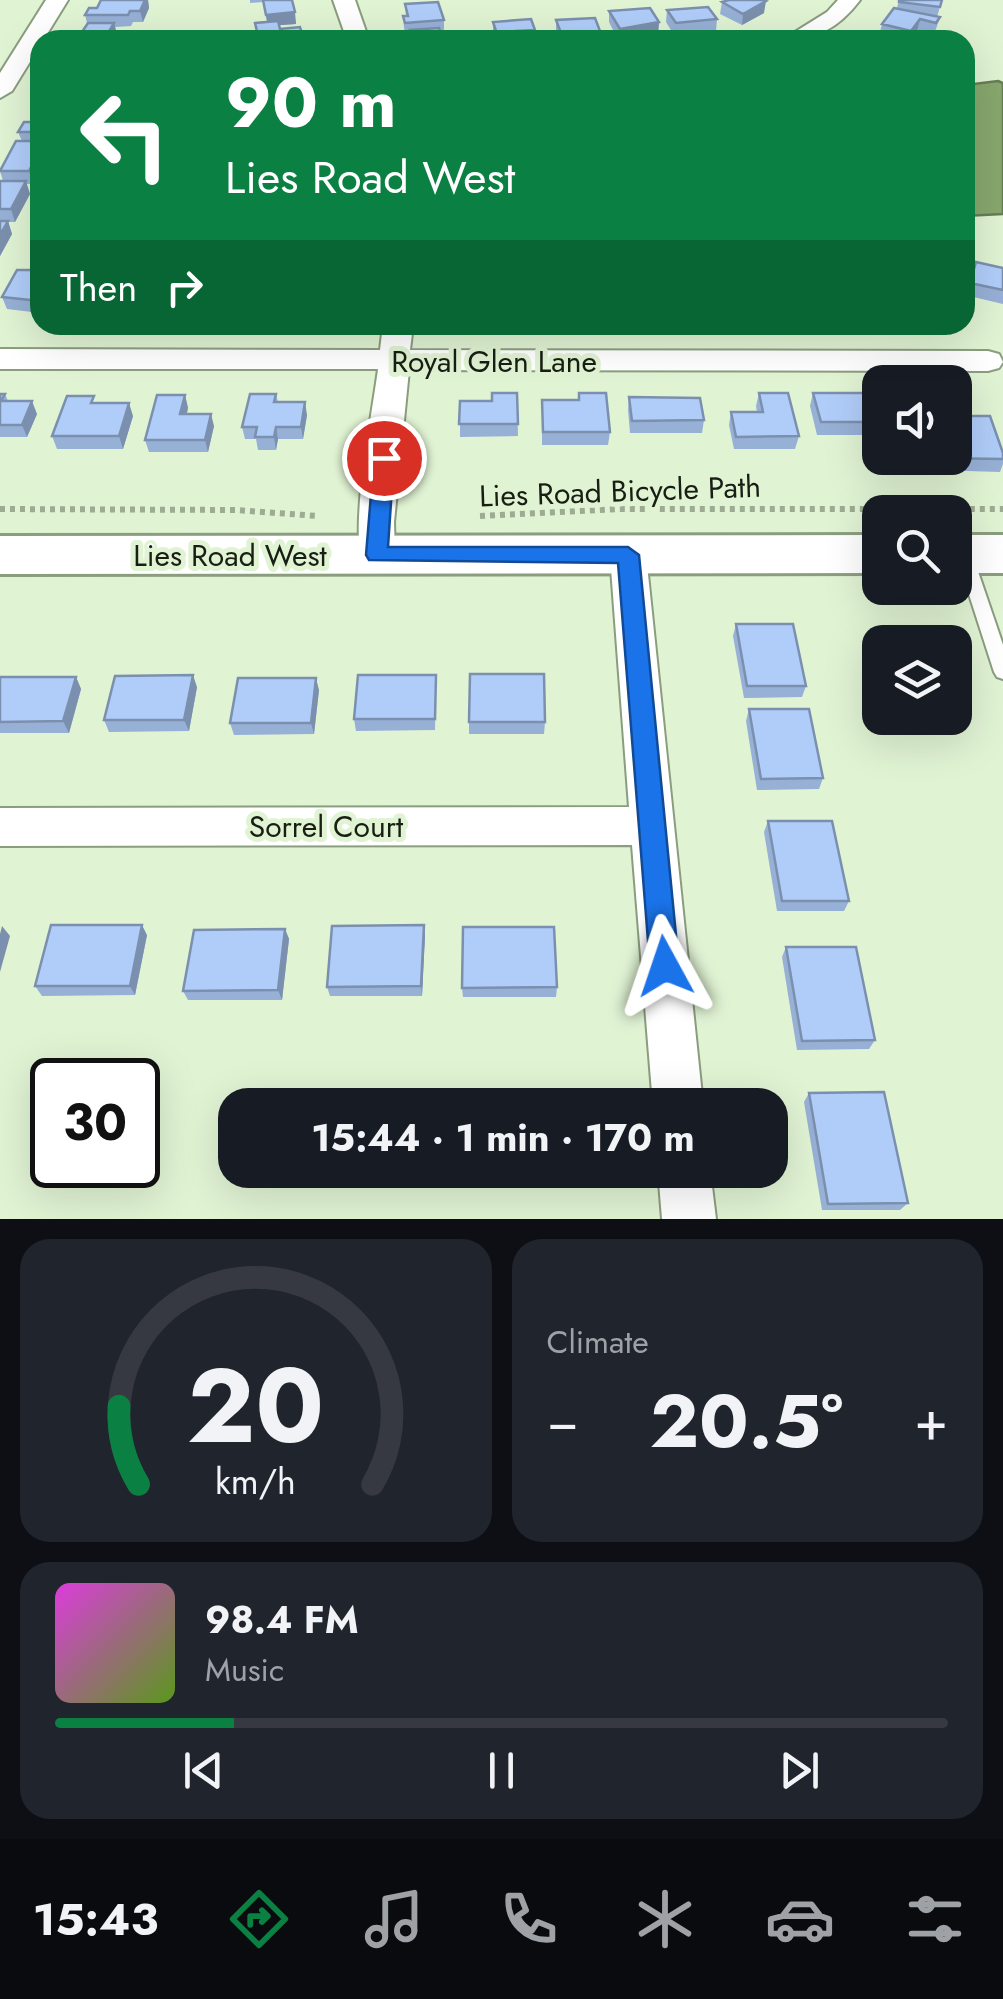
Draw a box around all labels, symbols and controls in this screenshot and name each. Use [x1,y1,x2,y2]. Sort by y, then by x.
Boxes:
text: 90 m [225,52,397,153]
icon: left [60,70,190,200]
text: Lies Road West [225,145,515,210]
text: Then [60,260,137,315]
icon: right [157,260,212,315]
street label: Royal Glen Lane [391,340,597,383]
map controls [862,365,972,735]
button: sound [862,365,972,475]
pin [342,416,427,501]
icon: arrive [357,431,412,486]
street label: Lies Road Bicycle Path [478,465,762,517]
button: search [862,495,972,605]
street label: Lies Road West [133,534,328,577]
button: layers [862,625,972,735]
street label: Sorrel Court [249,805,404,848]
position arrow [613,914,717,1018]
speed limit sign: 30 [30,1058,160,1188]
text: 15:44 · 1 min · 170 m [311,1110,695,1165]
text: Climate [547,1319,649,1365]
text: 20 [187,1331,324,1481]
text: 20.5° [650,1367,843,1475]
text: − [547,1381,579,1461]
text: + [914,1381,948,1461]
text: km/h [215,1456,296,1507]
text: 98.4 FM [205,1592,359,1647]
text: Music [205,1647,284,1693]
icon: previous [176,1743,231,1798]
icon: pause [474,1743,529,1798]
icon: next [772,1743,827,1798]
icon: directions [224,1884,294,1954]
icon: music [359,1884,429,1954]
icon: phone [494,1884,564,1954]
icon: climate [630,1884,700,1954]
icon: car [765,1884,835,1954]
icon: filters [900,1884,970,1954]
text: 15:43 [33,1887,158,1952]

